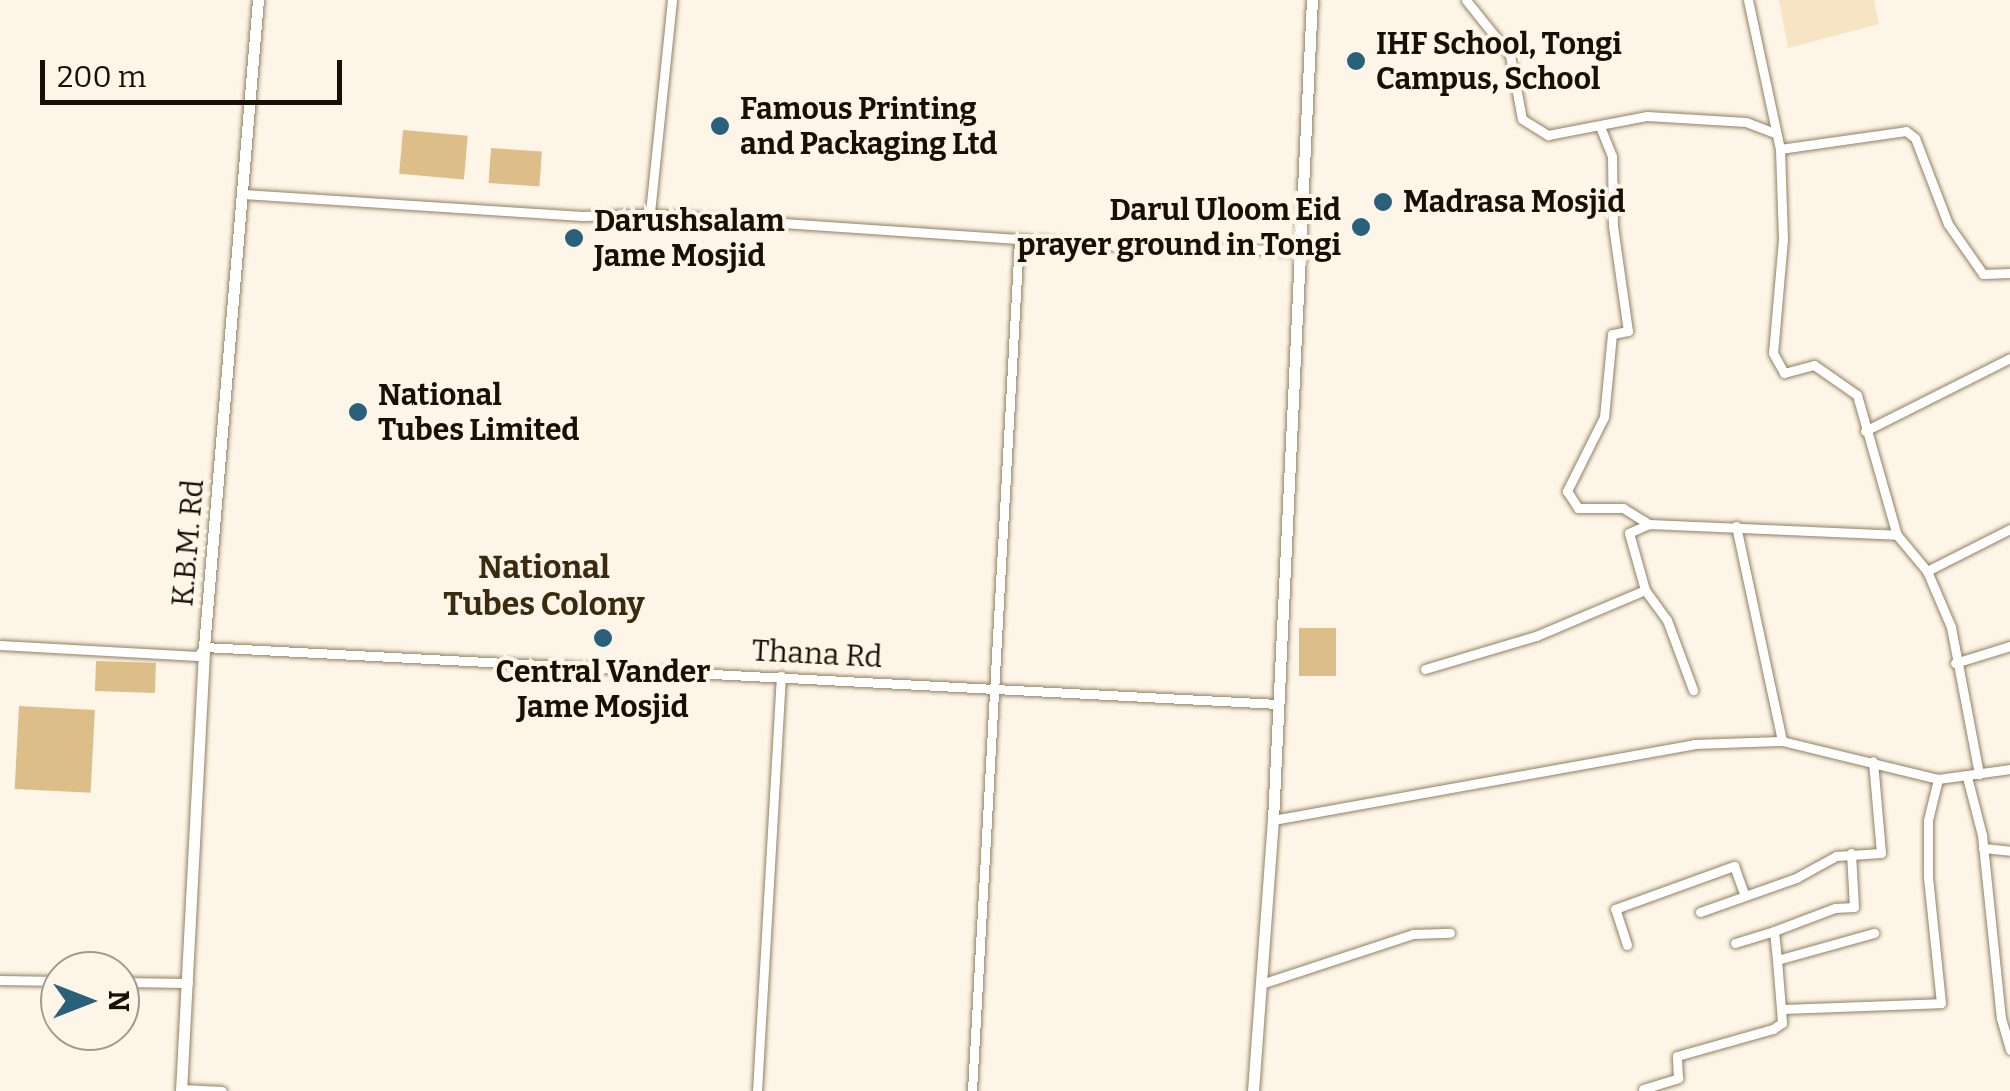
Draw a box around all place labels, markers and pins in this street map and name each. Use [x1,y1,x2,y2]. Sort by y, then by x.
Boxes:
place label: IHF School, Tongi Campus, School [1376,26,1622,96]
marker: IHF School, Tongi Campus, School [1345,50,1367,72]
place label: Famous Printing and Packaging Ltd [740,91,997,162]
marker: Famous Printing and Packaging Ltd [709,115,731,137]
place label: Madrasa Mosjid [1403,184,1625,220]
marker: Madrasa Mosjid [1372,191,1394,213]
place label: Darul Uloom Eid prayer ground in Tongi [1017,192,1341,262]
place label: Darushsalam Jame Mosjid [594,203,785,274]
marker: Darul Uloom Eid prayer ground in Tongi [1350,216,1372,238]
marker: Darushsalam Jame Mosjid [563,227,585,249]
place label: National Tubes Limited [378,377,579,448]
marker: National Tubes Limited [347,401,369,423]
marker: Central Vander Jame Mosjid [592,627,614,649]
place label: Central Vander Jame Mosjid [496,654,710,724]

